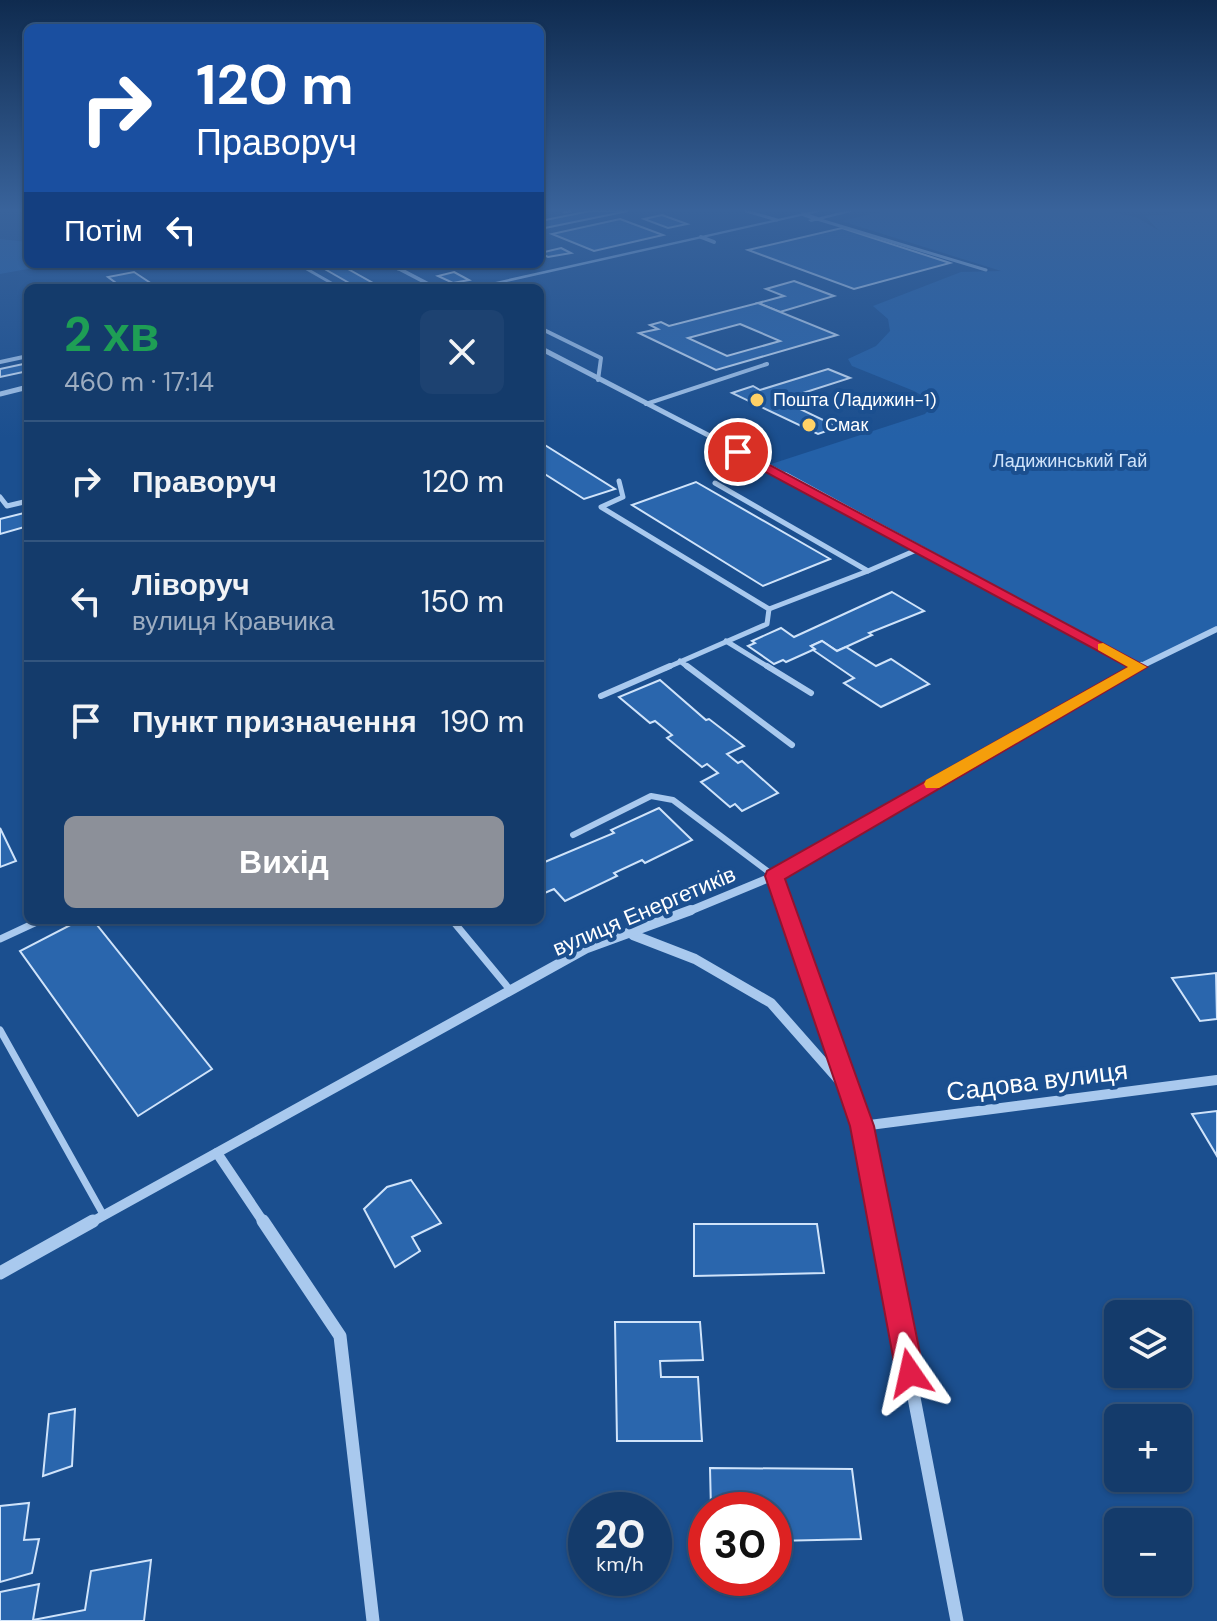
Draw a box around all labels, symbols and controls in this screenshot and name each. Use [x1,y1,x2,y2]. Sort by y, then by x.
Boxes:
text: 120 m [196,48,354,121]
icon: right [64,56,168,160]
text: Праворуч [196,119,357,166]
icon: left [159,208,203,252]
text: Потім [64,211,143,250]
text: 2 хв [64,303,159,366]
button: close [420,310,504,394]
text: 460 m · 17:14 [64,365,214,399]
place label: Пошта (Ладижин-1) [773,388,936,412]
marker: Пошта (Ладижин-1) [748,391,766,409]
place label: Смак [825,413,868,437]
marker: Смак [800,416,818,434]
pin [704,418,772,486]
icon: arrive [716,430,760,474]
park label: Ладижинський Гай [993,449,1147,473]
icon: right [64,459,108,503]
text: Праворуч [132,462,277,501]
text: 120 m [422,462,504,501]
text: Ліворуч [132,565,250,604]
icon: left [64,579,108,623]
text: 150 m [421,582,504,621]
text: вулиця Кравчика [132,604,334,638]
icon: arrive [64,699,108,743]
text: Пункт призначення [132,702,417,741]
text: 190 m [441,702,524,741]
button: Вихід [64,816,504,908]
street label: вулиця Енергетиків [548,859,740,963]
street label: Садова вулиця [944,1053,1130,1109]
map controls [1104,1300,1192,1596]
button: layers [1104,1300,1192,1388]
position arrow [868,1331,952,1415]
button: + [1104,1404,1192,1492]
speed limit sign: 30 [688,1492,792,1596]
text: 20 [594,1508,646,1560]
button: − [1104,1508,1192,1596]
text: km/h [596,1551,644,1577]

